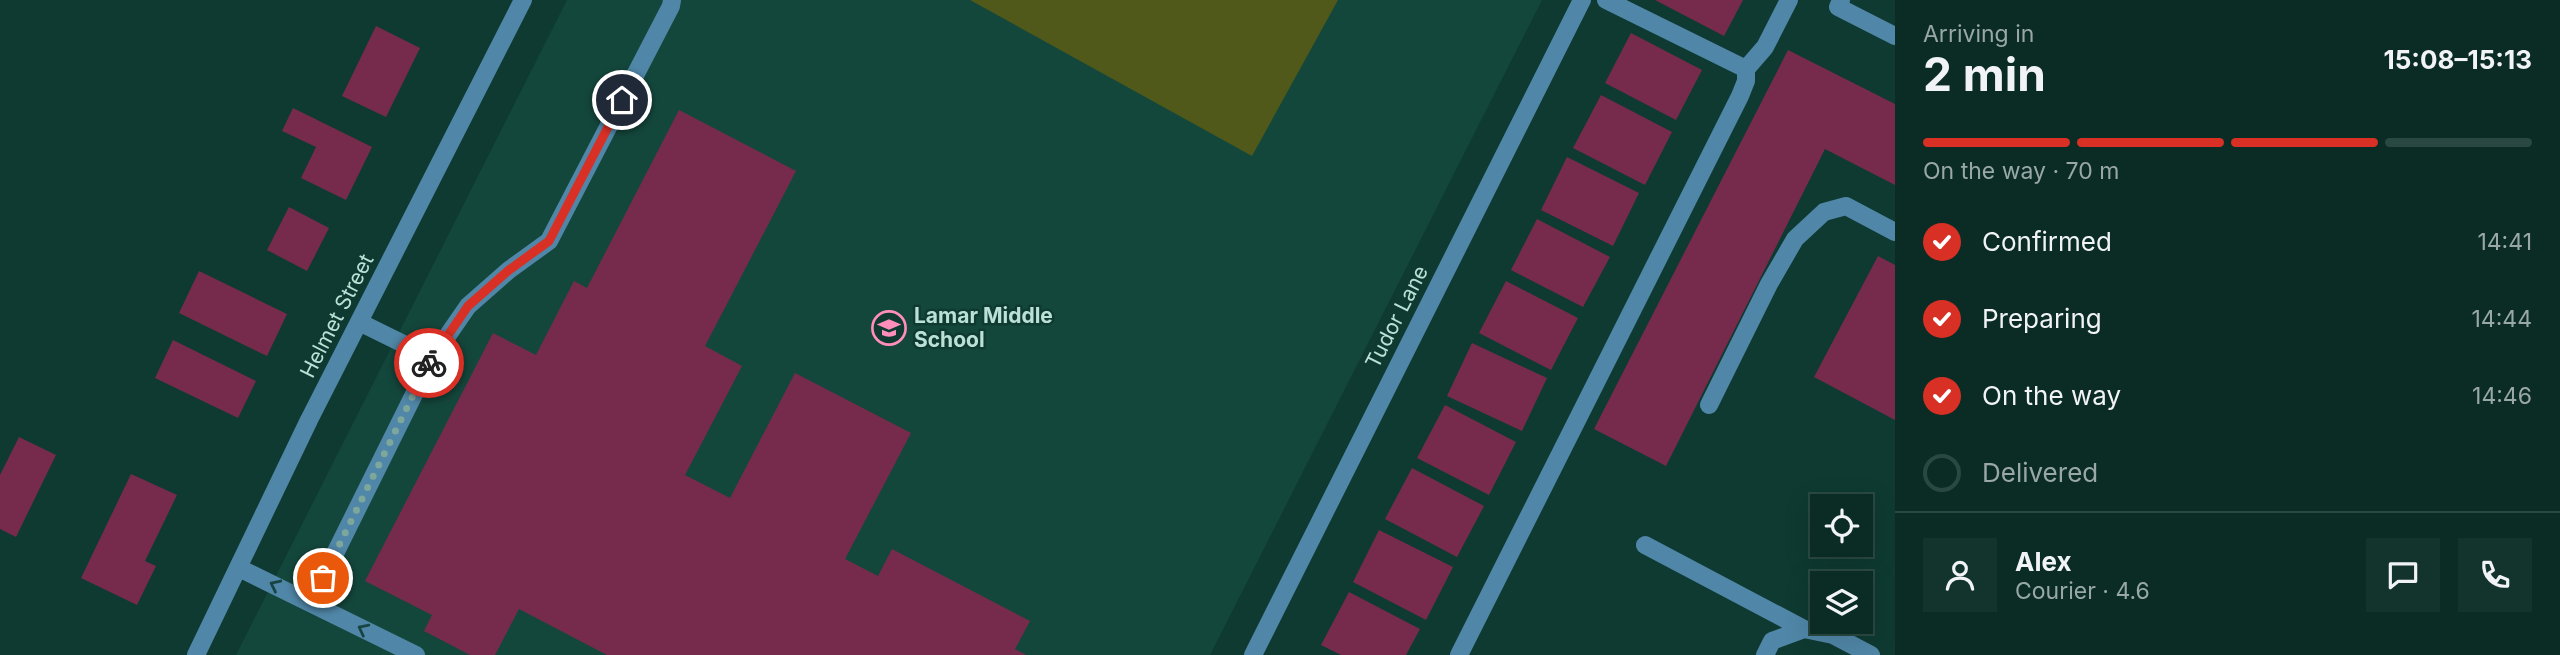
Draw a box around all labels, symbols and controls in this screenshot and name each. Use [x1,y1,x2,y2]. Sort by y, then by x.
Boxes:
text: Arriving in [1923,20,2034,48]
text: 15:08–15:13 [2384,44,2532,75]
text: 2 min [1923,46,2046,102]
pin [592,70,652,130]
icon: home [603,81,641,119]
text: On the way · 70 m [1923,157,2119,185]
icon: check [1923,223,1961,261]
text: Confirmed [1982,226,2112,257]
text: 14:41 [2477,228,2532,256]
street label: Helmet Street [295,250,379,382]
street label: Tudor Lane [1360,261,1433,372]
icon: check [1923,300,1961,338]
place label: Lamar Middle School [914,303,1053,352]
text: Preparing [1982,303,2102,334]
text: 14:44 [2471,305,2532,333]
school or university icon: Lamar Middle School [870,309,908,347]
courier [394,328,464,398]
icon: bike [410,344,448,382]
icon: check [1923,377,1961,415]
text: On the way [1982,380,2121,411]
text: 14:46 [2472,382,2532,410]
text: Delivered [1982,457,2098,488]
map controls [1810,494,1873,634]
button: locate [1810,494,1873,557]
button: person [1923,538,1997,612]
button: chat [2366,538,2440,612]
button: phone [2458,538,2532,612]
text: Alex [2015,546,2072,577]
pin [293,548,353,608]
icon: bag [304,559,342,597]
button: layers [1810,571,1873,634]
text: Courier · 4.6 [2015,577,2150,605]
one-way arrow [270,579,282,593]
one-way arrow [358,623,370,637]

